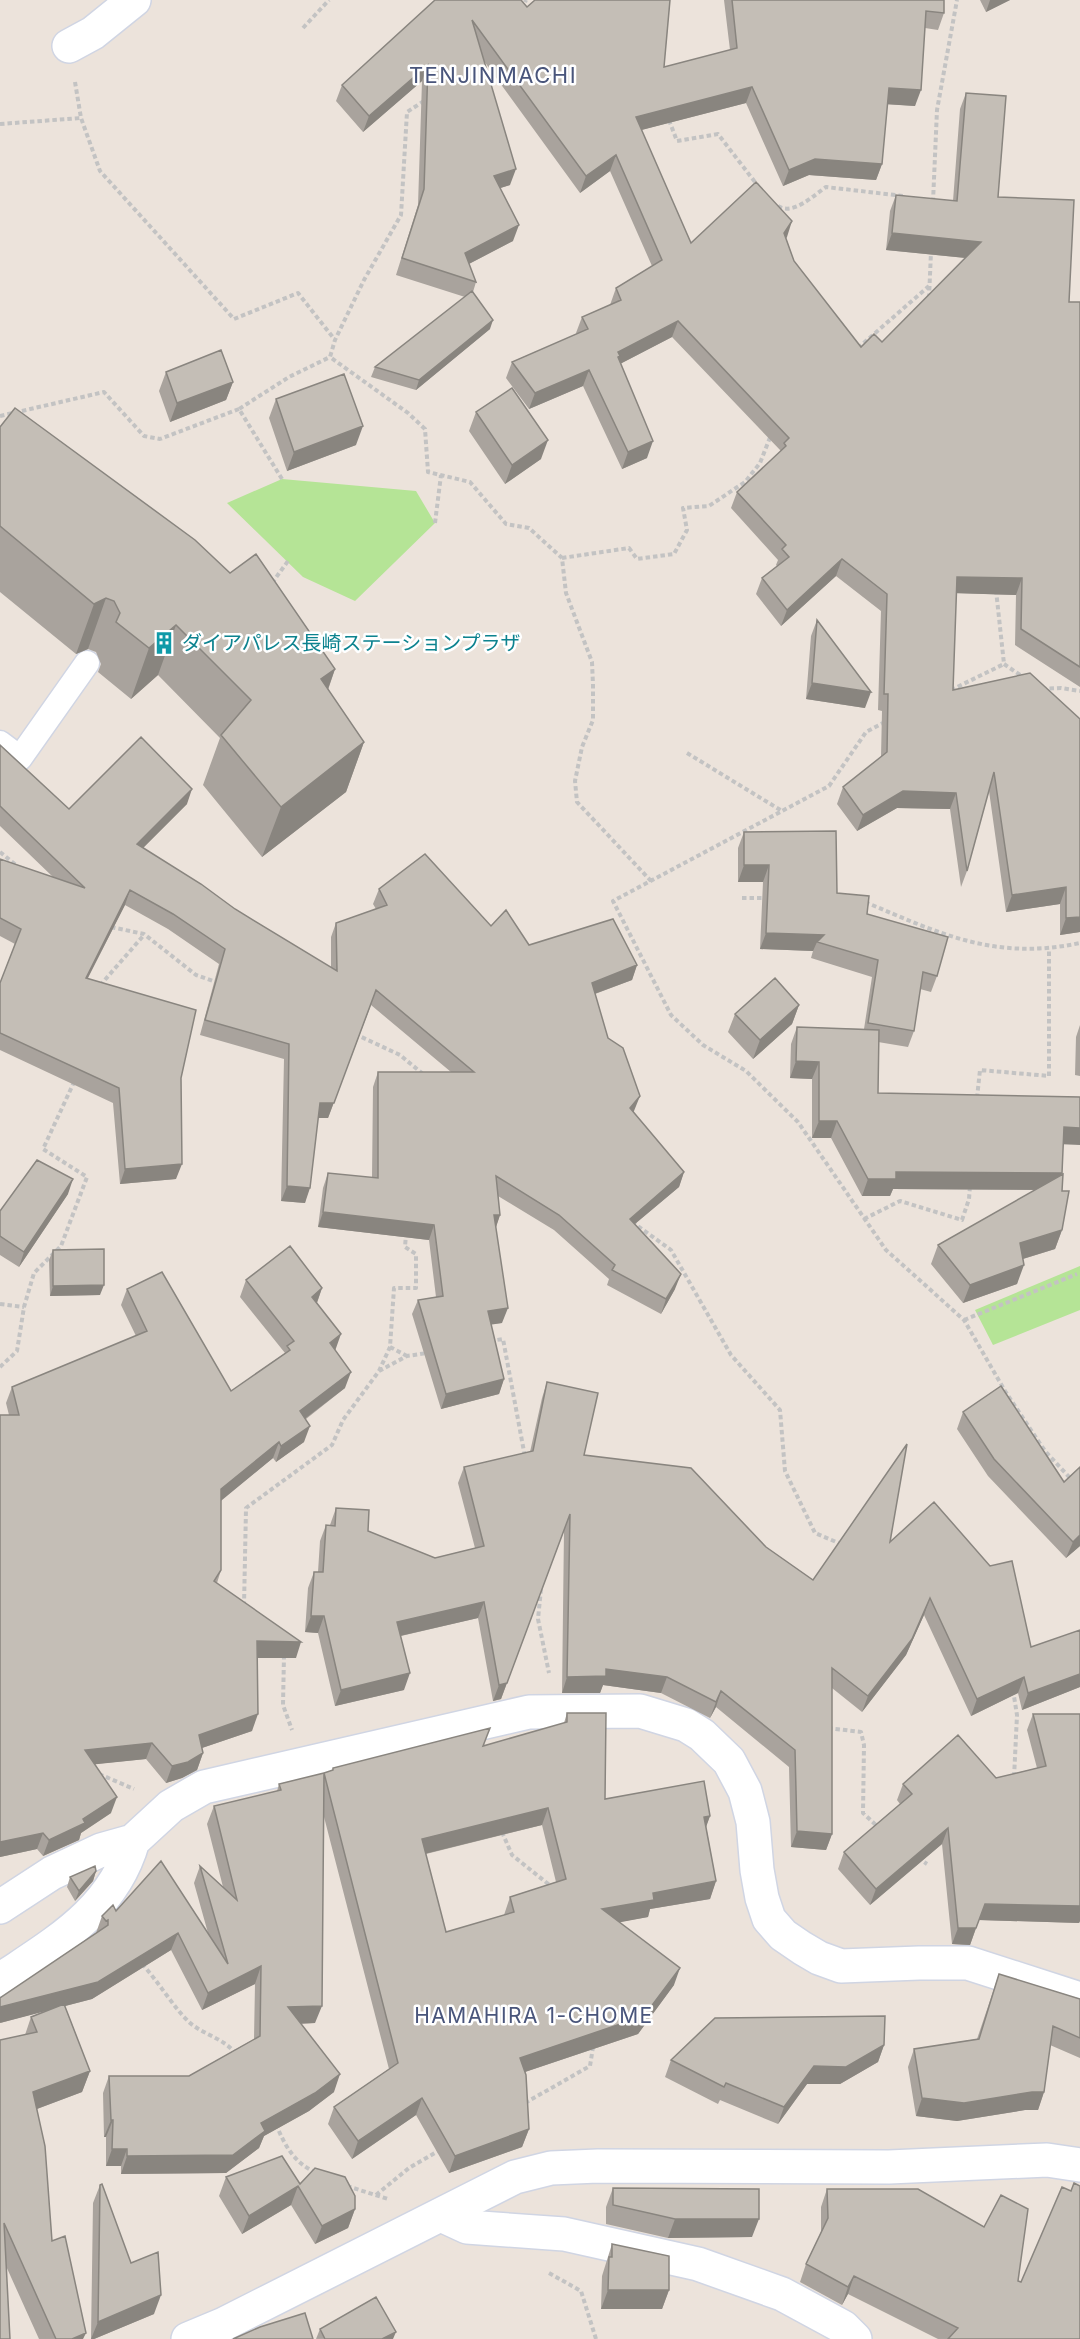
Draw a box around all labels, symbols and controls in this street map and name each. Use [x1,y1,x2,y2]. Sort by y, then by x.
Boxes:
district label: TENJINMACHI [409,62,577,88]
building icon: ダイアパレス長崎ステーションプラザ [151,630,177,656]
place label: ダイアパレス長崎ステーションプラザ [182,631,521,655]
district label: HAMAHIRA 1-CHOME [414,2003,654,2028]

